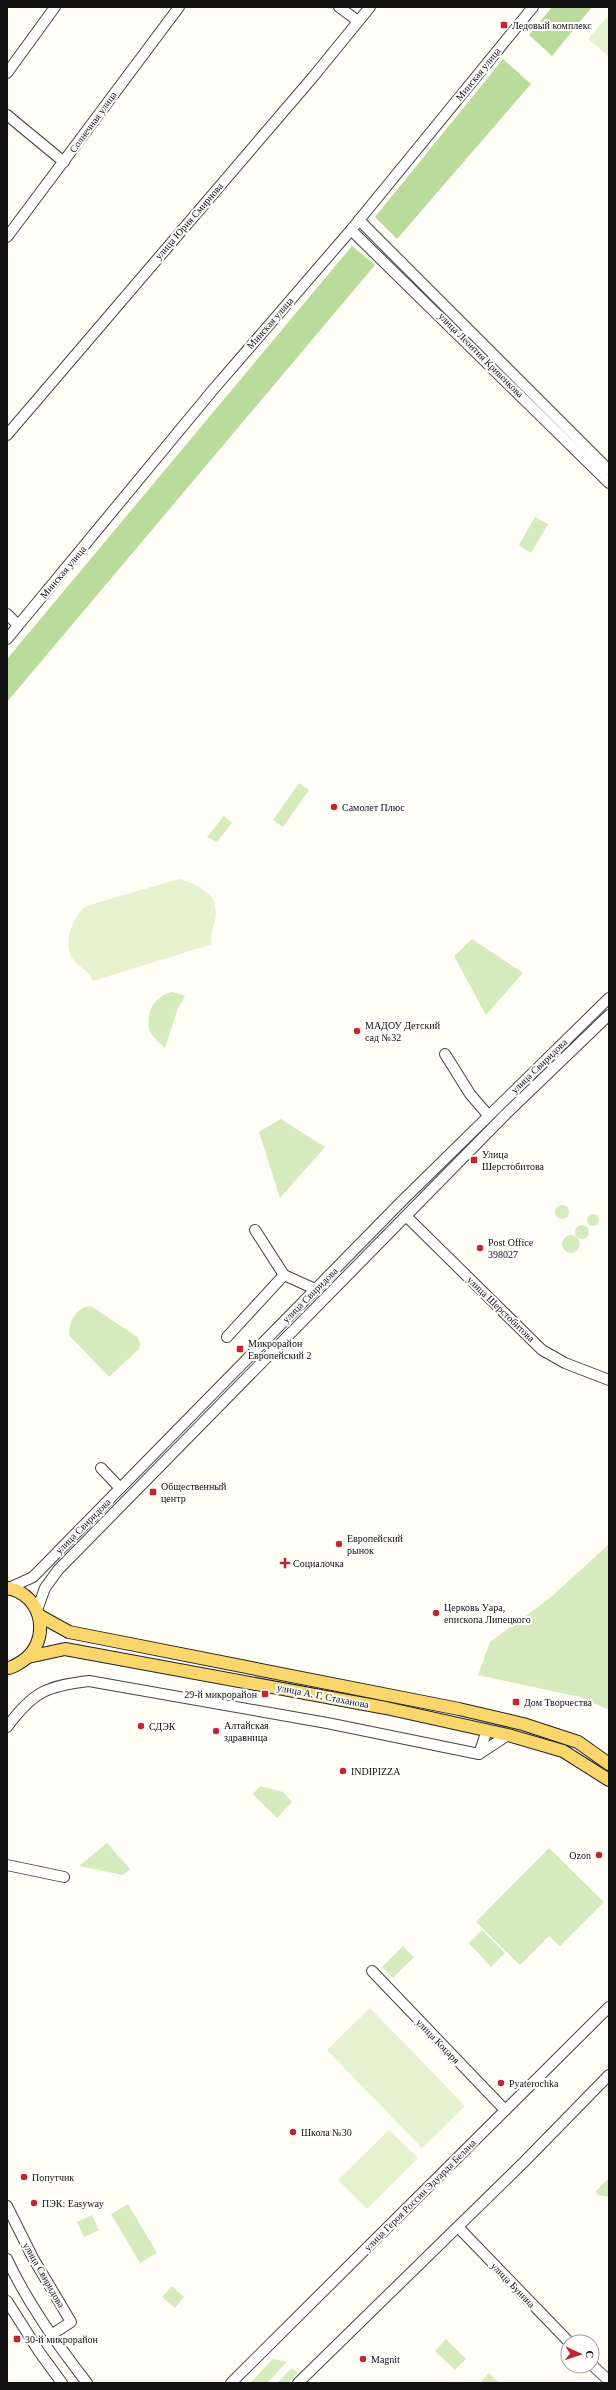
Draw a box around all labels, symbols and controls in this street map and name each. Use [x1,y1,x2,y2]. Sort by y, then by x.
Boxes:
marker: Ледовый комплекс [499,20,509,30]
place label: Ледовый комплекс [512,20,592,31]
street label: Минская улица [453,45,503,103]
street label: Солнечная улица [67,89,119,155]
street label: улица Юрия Смирнова [153,180,226,261]
street label: Минская улица [245,294,296,351]
street label: улица Леонтия Кривенкова [436,310,526,400]
street label: Минская улица [38,543,88,600]
marker: Самолет Плюс [329,802,339,812]
place label: Самолет Плюс [342,802,405,813]
place label: МАДОУ Детский сад №32 [365,1020,441,1043]
marker: МАДОУ Детский сад №32 [352,1026,362,1036]
street label: улица Свиридова [509,1036,570,1095]
place label: Улица Шерстобитова [482,1149,544,1172]
marker: Улица Шерстобитова [469,1155,479,1165]
place label: Post Office 398027 [488,1237,534,1260]
marker: Post Office 398027 [475,1243,485,1253]
street label: улица Свиридова [280,1265,340,1325]
street label: улица Шерстобитова [465,1274,537,1344]
place label: Микрорайон Европейский 2 [248,1338,311,1361]
marker: Микрорайон Европейский 2 [235,1344,245,1354]
place label: Общественный центр [161,1481,227,1504]
marker: Общественный центр [148,1487,158,1497]
street label: улица Свиридова [53,1496,113,1556]
place label: Европейский рынок [347,1533,404,1556]
marker: Европейский рынок [334,1539,344,1549]
marker: Социалочка [280,1558,290,1568]
place label: Социалочка [293,1558,344,1569]
place label: Церковь Уара, епископа Липецкого [444,1602,531,1625]
marker: Церковь Уара, епископа Липецкого [431,1608,441,1618]
street label: улица А. Г. Стаханова [276,1682,370,1710]
place label: 29-й микрорайон [184,1689,258,1700]
marker: 29-й микрорайон [260,1689,270,1699]
marker: Дом Творчества [511,1697,521,1707]
place label: Дом Творчества [524,1697,593,1708]
place label: Алтайская здравница [224,1720,269,1743]
marker: СДЭК [136,1721,146,1731]
place label: СДЭК [149,1721,176,1732]
marker: Алтайская здравница [211,1726,221,1736]
marker: INDIPIZZA [338,1766,348,1776]
place label: INDIPIZZA [351,1766,401,1777]
place label: Ozon [569,1850,591,1861]
marker: Ozon [594,1850,604,1860]
street label: улица Коцаря [414,2016,462,2066]
marker: Pyaterochka [496,2078,506,2088]
place label: Pyaterochka [509,2078,559,2089]
marker: Школа №30 [288,2127,298,2137]
place label: Школа №30 [301,2127,352,2138]
street label: улица Героя России Эдуарда Белана [362,2137,478,2253]
marker: Попутчик [19,2172,29,2182]
place label: Попутчик [32,2172,74,2183]
marker: ПЭК: Easyway [29,2198,39,2208]
place label: ПЭК: Easyway [42,2198,104,2209]
street label: улица Свиридова [21,2240,67,2310]
street label: улица Бунина [489,2260,538,2310]
marker: 30-й микрорайон [12,2334,22,2344]
place label: 30-й микрорайон [25,2334,99,2345]
north arrow [560,2334,600,2374]
text: С [584,2350,596,2359]
marker: Magnit [358,2354,368,2364]
place label: Magnit [371,2354,400,2365]

